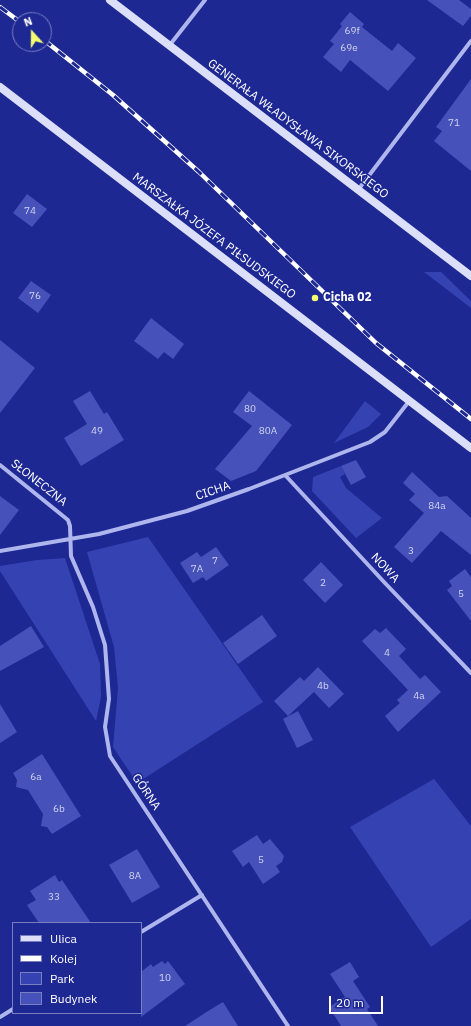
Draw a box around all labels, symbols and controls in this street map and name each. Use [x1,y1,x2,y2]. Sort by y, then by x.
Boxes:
north arrow [12,12,52,52]
text: N [22,14,34,30]
house number: 69f [344,25,360,37]
house number: 69e [340,42,358,54]
street label: GENERAŁA WŁADYSŁAWA SIKORSKIEGO [205,56,391,202]
house number: 71 [448,117,460,129]
street label: MARSZAŁKA JÓZEFA PIŁSUDSKIEGO [130,170,298,302]
house number: 74 [24,205,36,217]
house number: 76 [29,290,41,302]
place label: Cicha 02 [323,291,372,305]
marker: Cicha 02 [310,293,320,303]
house number: 80 [244,403,256,415]
house number: 49 [91,425,103,437]
house number: 80A [259,425,277,437]
street label: SŁONECZNA [8,457,70,509]
street label: CICHA [194,478,232,504]
house number: 84a [428,500,446,512]
house number: 3 [408,545,414,557]
street label: NOWA [368,550,402,586]
house number: 7 [212,555,218,567]
house number: 7A [191,563,203,575]
house number: 2 [320,577,326,589]
house number: 5 [458,588,464,600]
house number: 4 [384,647,390,659]
house number: 4b [317,680,329,692]
house number: 4a [413,690,425,702]
house number: 6a [30,771,42,783]
street label: GÓRNA [129,771,163,813]
house number: 6b [53,803,65,815]
house number: 5 [258,854,264,866]
house number: 8A [129,870,141,882]
house number: 33 [48,891,60,903]
legend [12,922,142,1014]
text: Ulica [50,931,77,946]
text: Kolej [50,951,77,966]
text: Park [50,971,74,986]
house number: 10 [159,972,171,984]
scale bar [331,988,385,1014]
text: Budynek [50,991,97,1006]
text: 20 m [336,995,364,1010]

